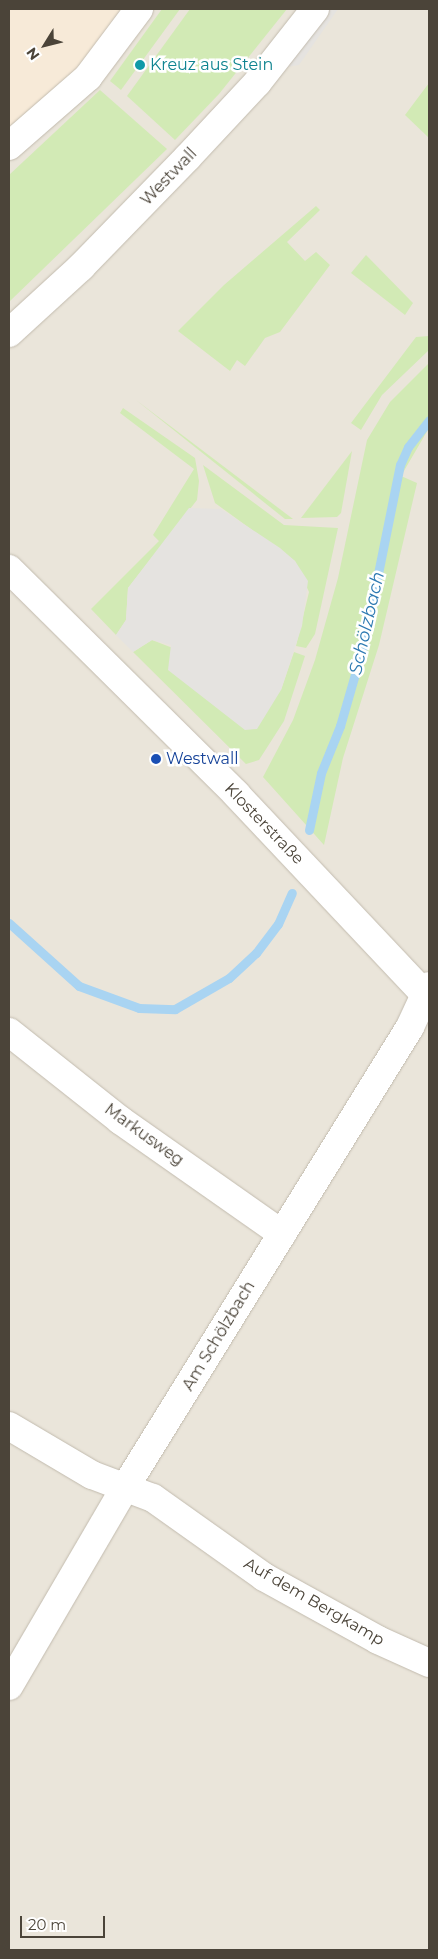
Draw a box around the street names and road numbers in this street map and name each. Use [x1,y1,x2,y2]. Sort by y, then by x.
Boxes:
street label: Westwall [137,144,201,210]
street label: Klosterstraße [220,779,308,869]
street label: Markusweg [101,1100,187,1170]
street label: Am Schölzbach [179,1278,259,1394]
street label: Auf dem Bergkamp [240,1554,388,1650]

